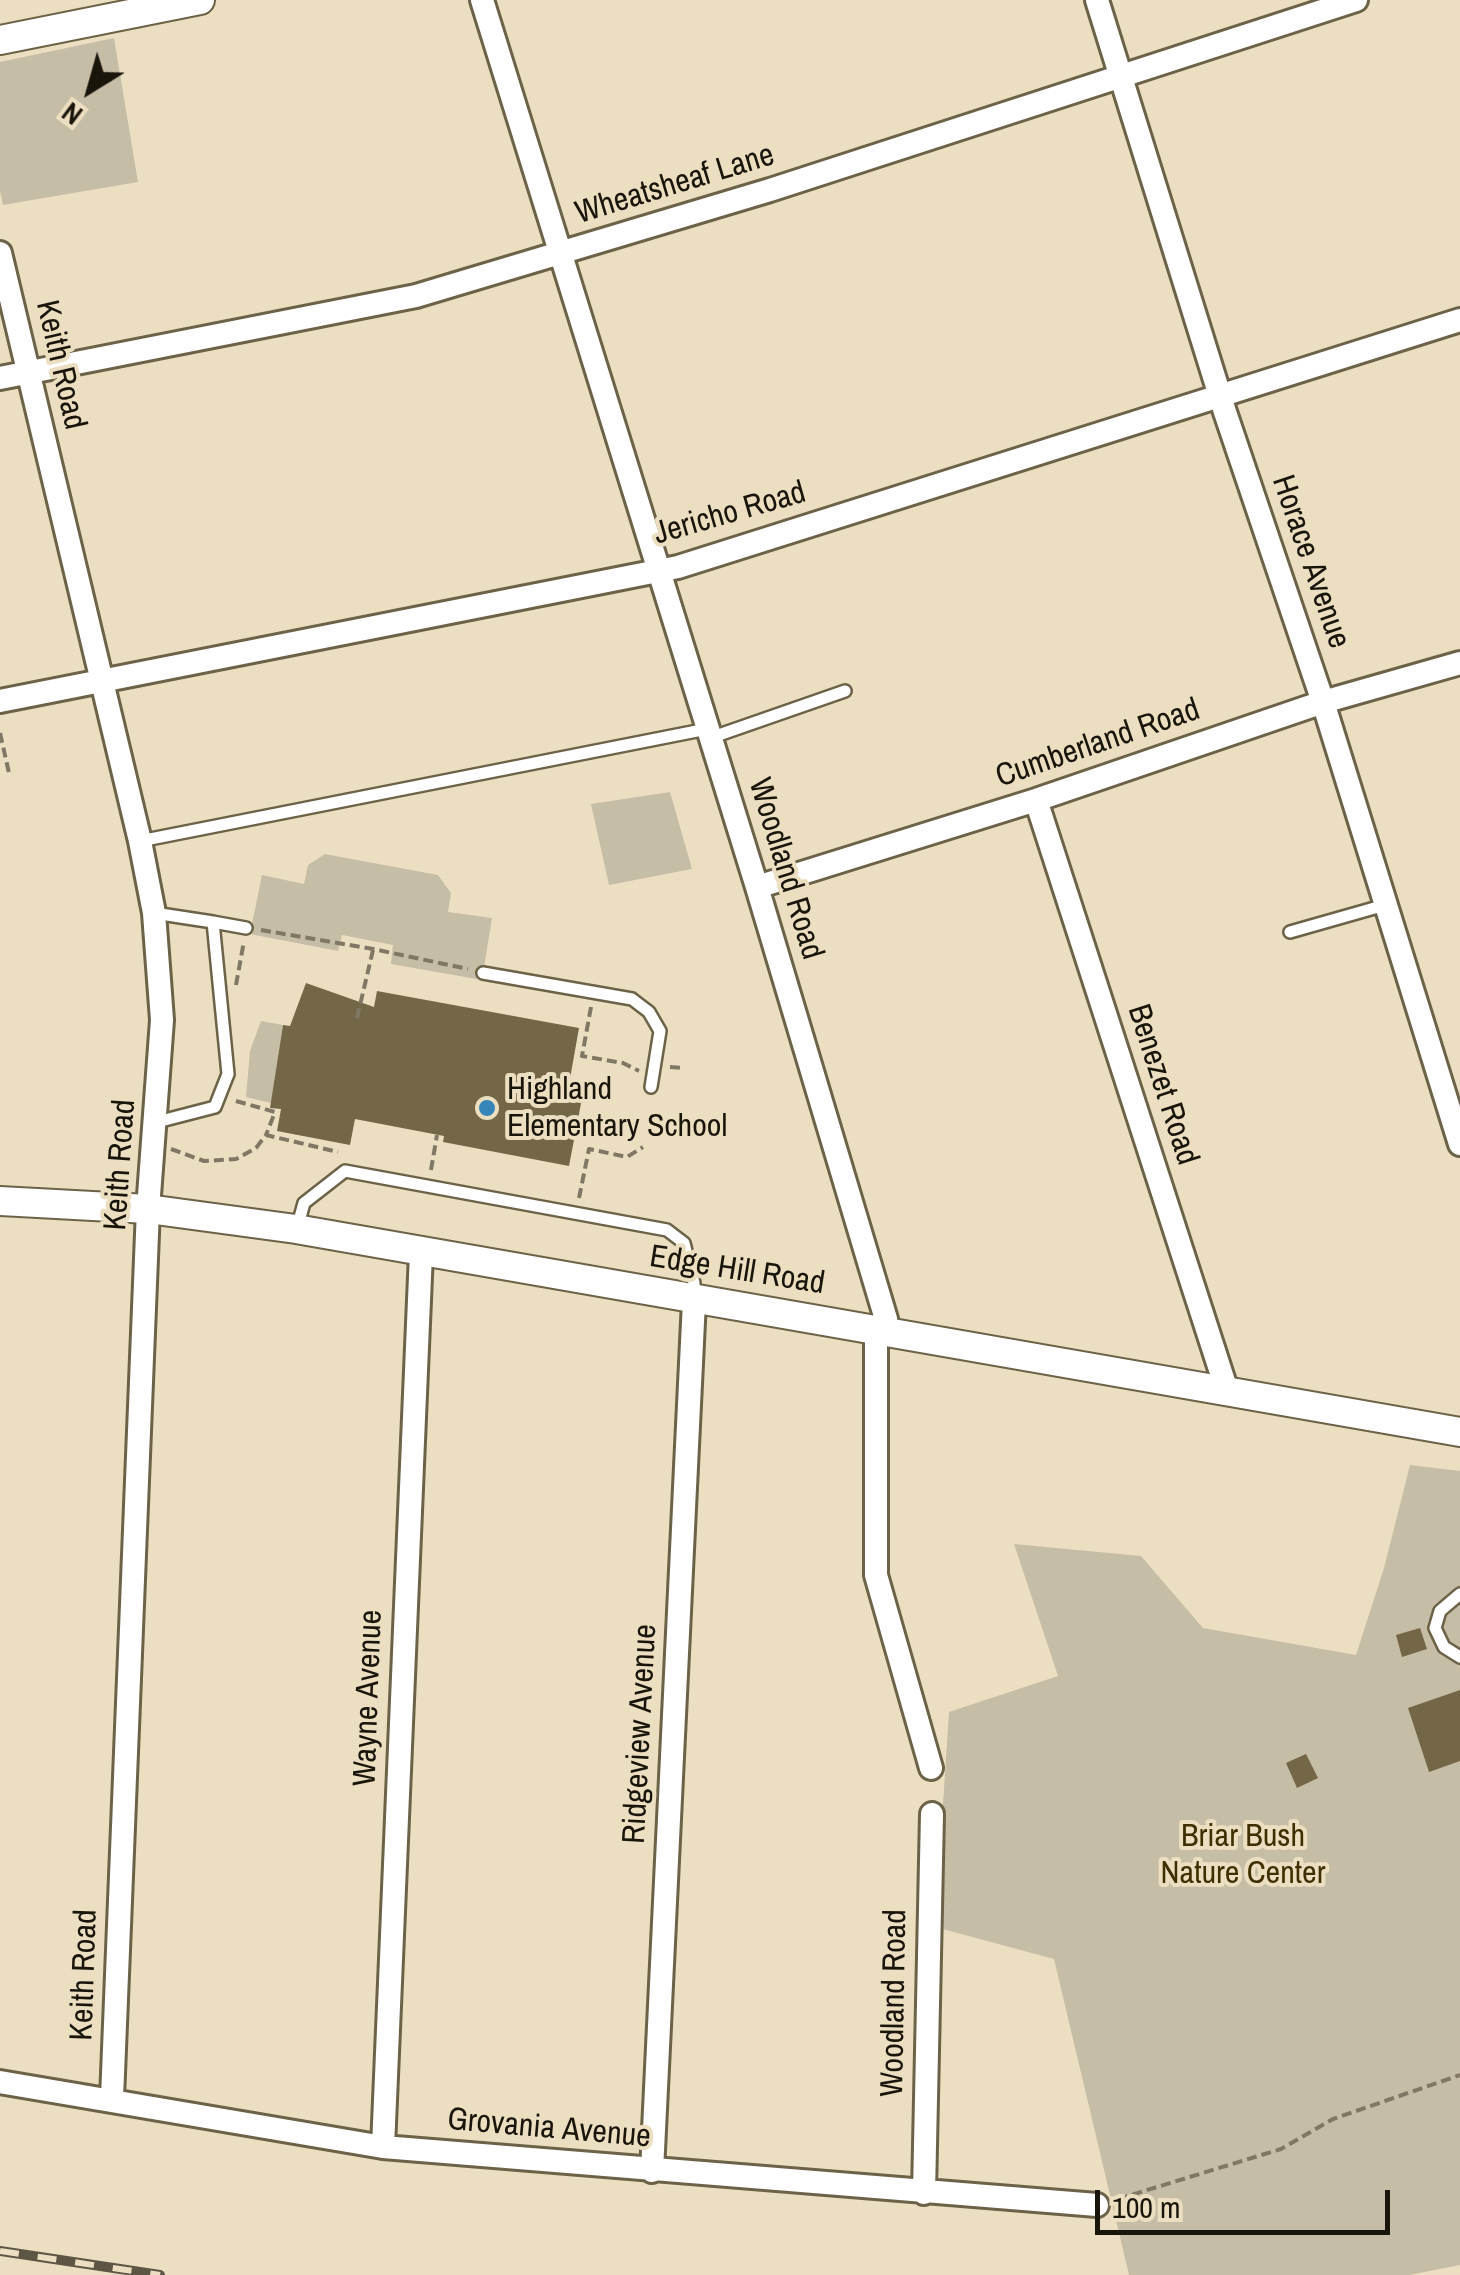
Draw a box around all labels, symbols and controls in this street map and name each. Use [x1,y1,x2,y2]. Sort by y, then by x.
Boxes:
north arrow [40,40,140,140]
text: N [54,94,90,134]
street label: Wheatsheaf Lane [571,137,779,233]
street label: Keith Road [27,297,93,433]
street label: Horace Avenue [1262,470,1358,654]
street label: Jericho Road [650,474,810,554]
street label: Cumberland Road [991,691,1205,797]
street label: Woodland Road [739,774,831,964]
street label: Benezet Road [1118,1000,1206,1170]
place label: Highland Elementary School [507,1071,727,1146]
marker: Highland Elementary School [476,1097,498,1119]
street label: Keith Road [97,1098,145,1232]
street label: Edge Hill Road [647,1238,827,1304]
street label: Wayne Avenue [347,1609,391,1787]
street label: Ridgeview Avenue [616,1623,666,1845]
park label: Briar Bush Nature Center [1161,1818,1325,1893]
street label: Keith Road [64,1909,106,2041]
street label: Woodland Road [874,1909,916,2097]
street label: Grovania Avenue [446,2101,652,2157]
scale bar [1100,2170,1395,2232]
text: 100 m [1112,2187,1180,2227]

